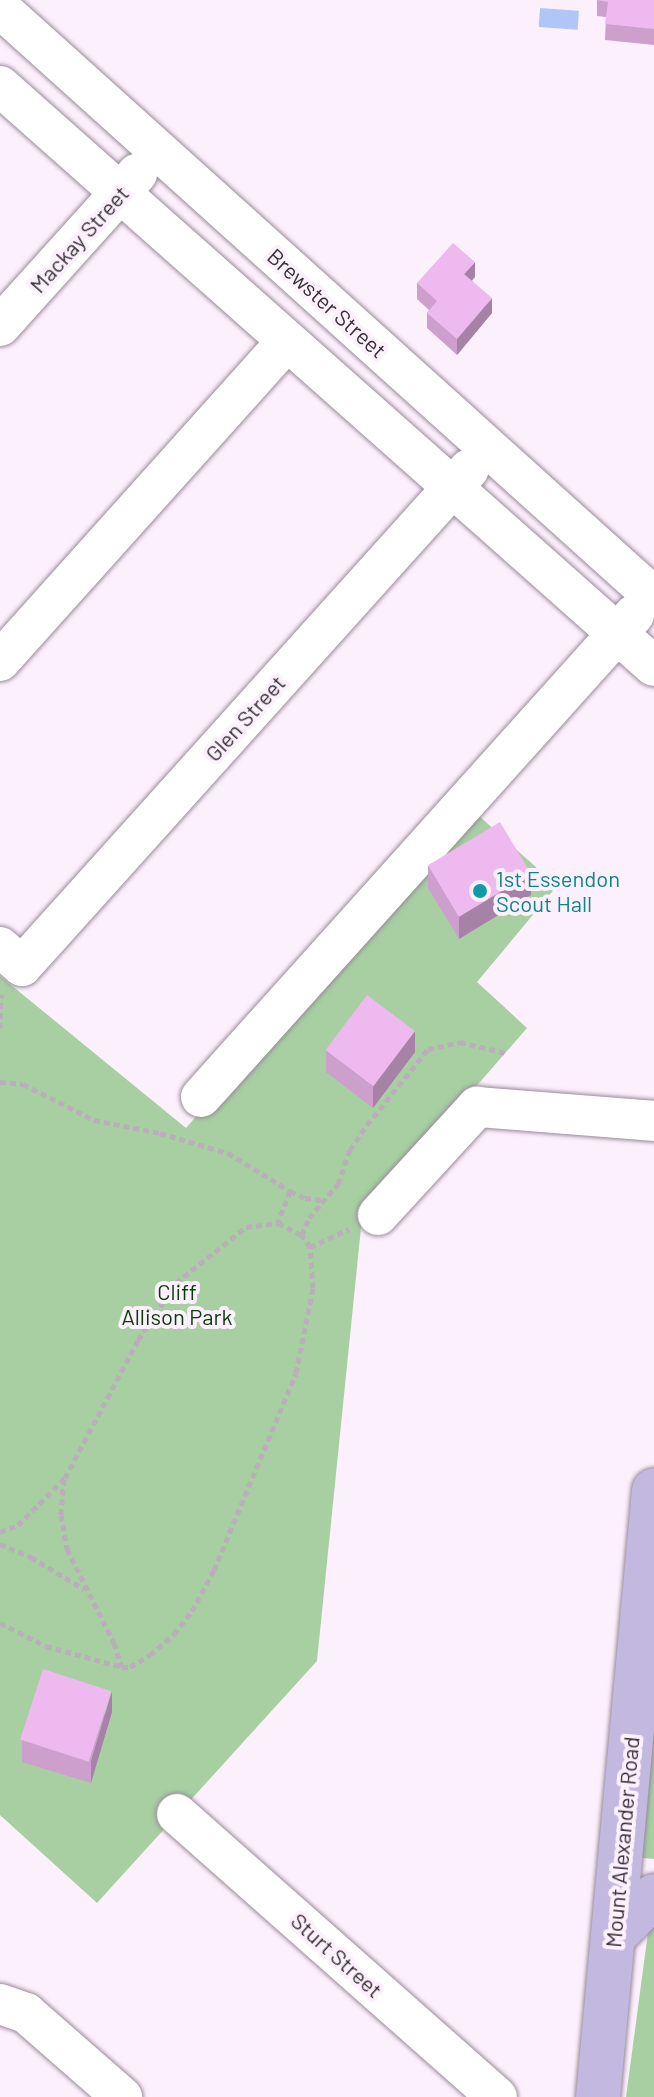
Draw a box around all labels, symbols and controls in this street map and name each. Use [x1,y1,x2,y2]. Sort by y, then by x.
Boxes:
street label: Mackay Street [24,180,134,298]
street label: Brewster Street [262,243,392,363]
street label: Glen Street [200,670,290,766]
place label: 1st Essendon Scout Hall [496,865,620,916]
marker: 1st Essendon Scout Hall [471,882,489,900]
park label: Cliff Allison Park [121,1278,233,1330]
street label: Mount Alexander Road [600,1735,644,1949]
street label: Sturt Street [286,1907,388,2003]

